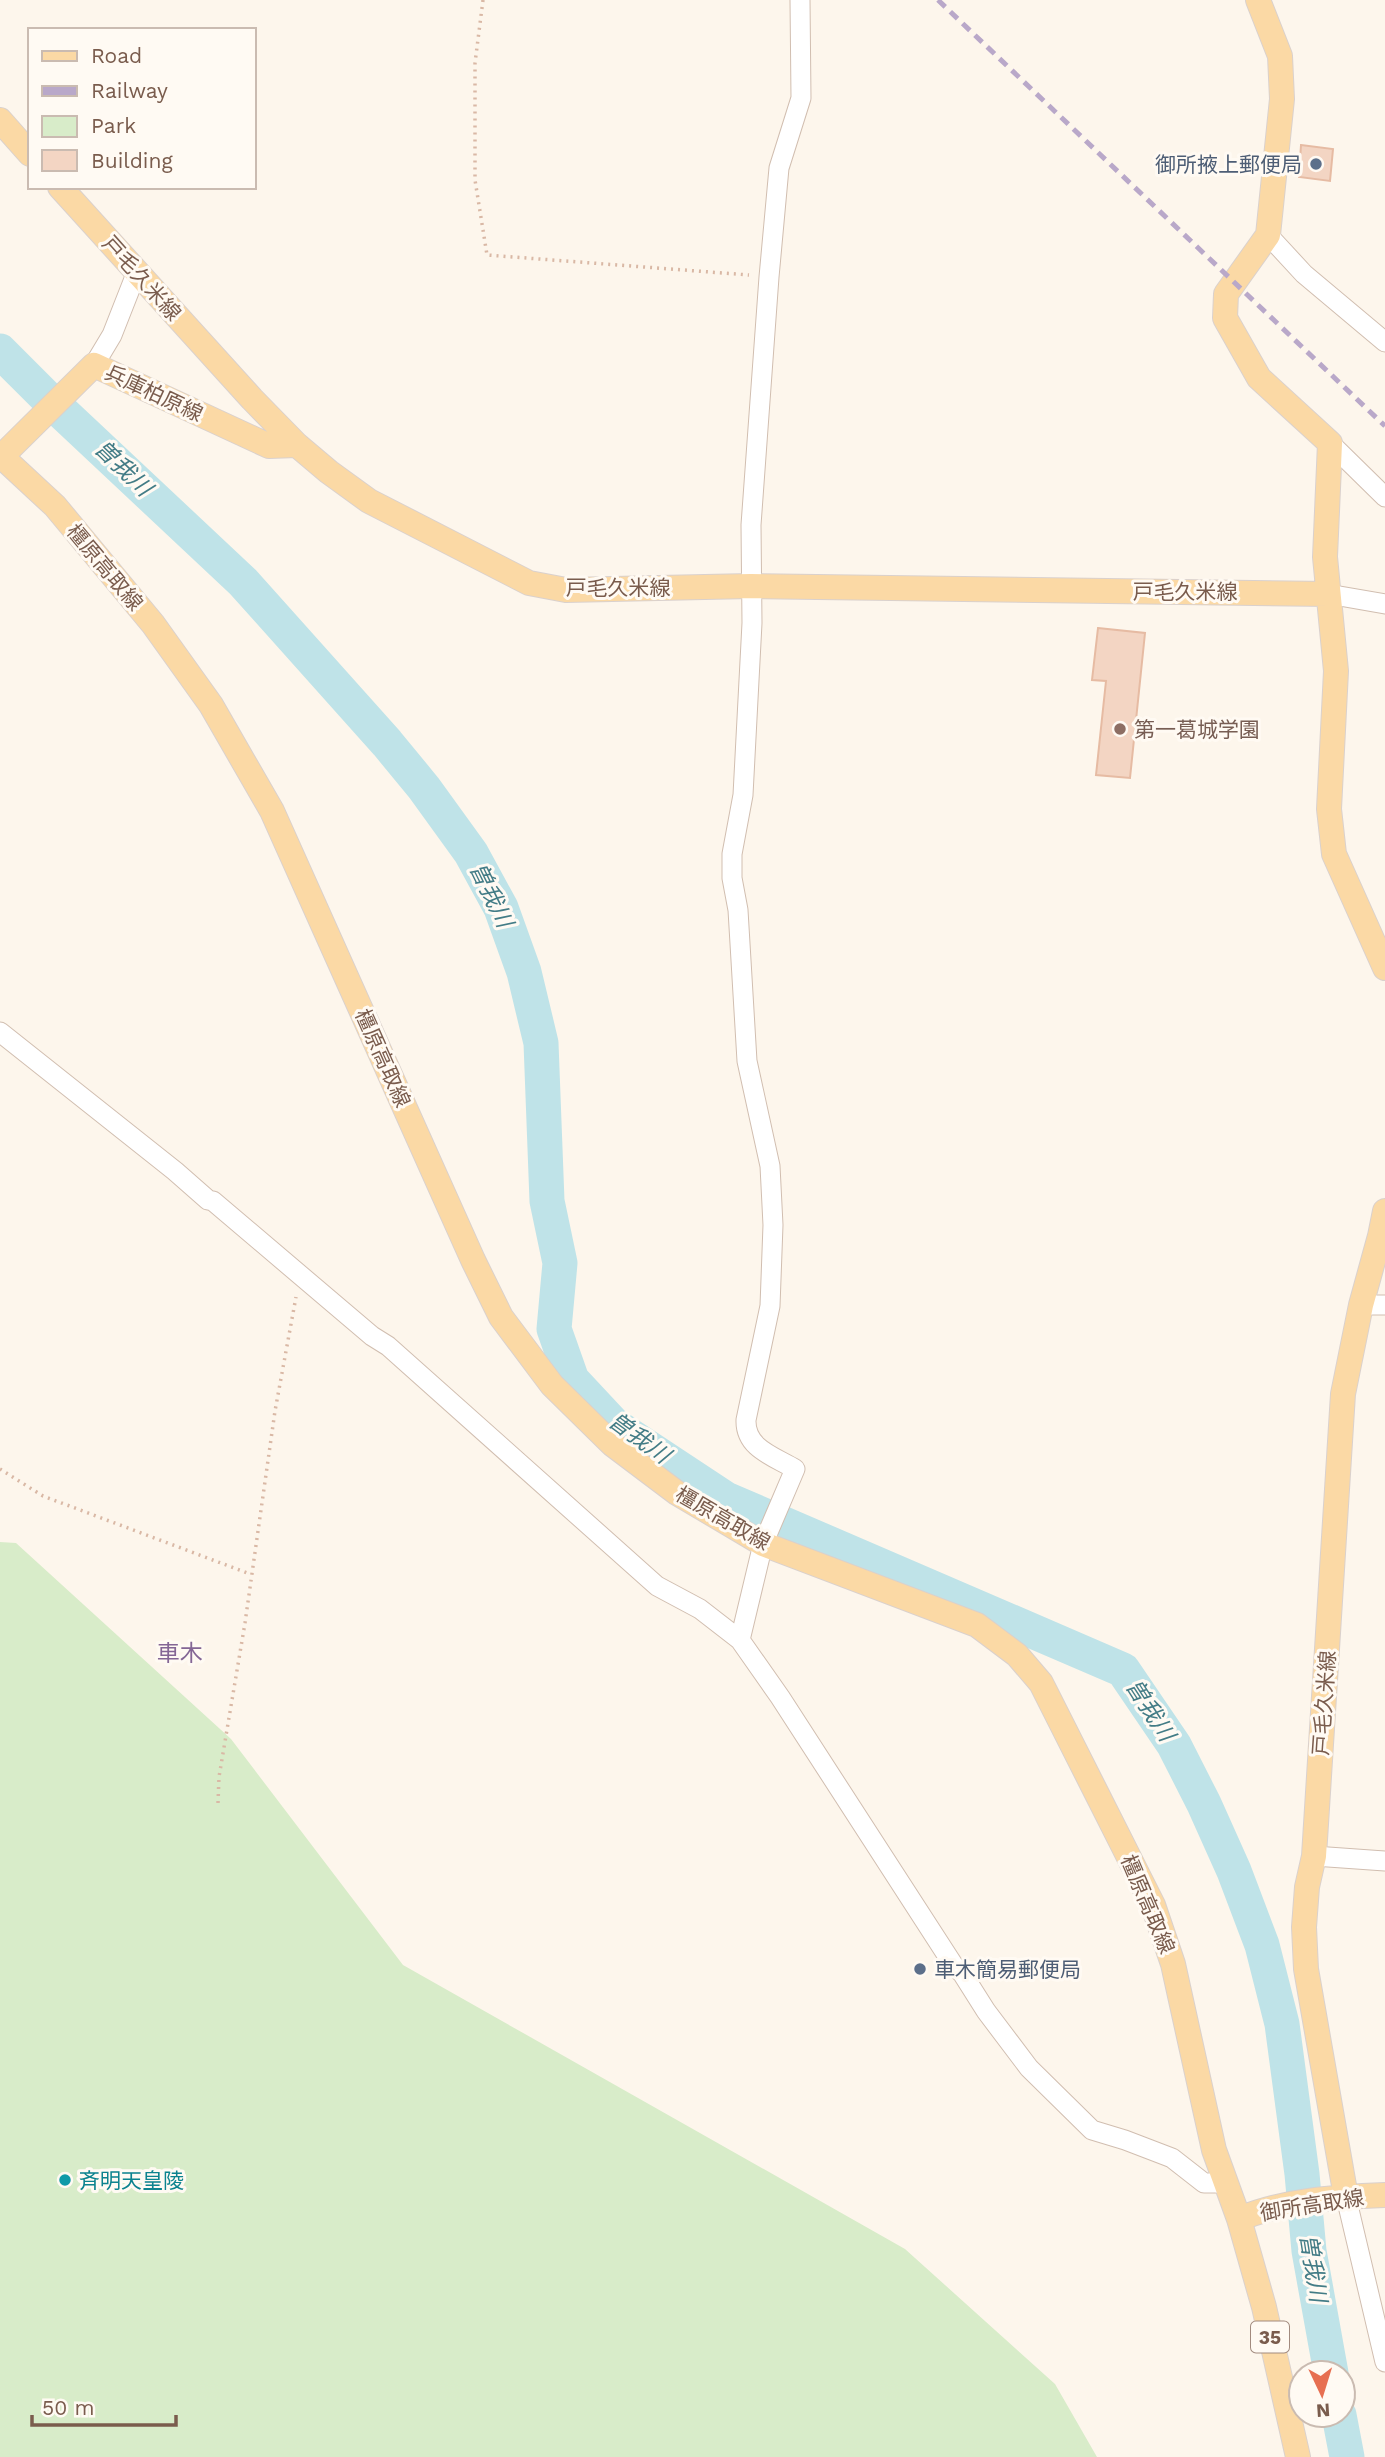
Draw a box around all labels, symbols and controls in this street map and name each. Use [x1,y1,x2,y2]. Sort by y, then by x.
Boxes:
legend [28,28,256,189]
text: Road [91,43,142,68]
text: Railway [91,78,168,103]
text: Park [91,113,136,138]
text: Building [91,148,173,173]
place label: 御所掖上郵便局 [1155,152,1302,177]
marker: 御所掖上郵便局 [1308,156,1324,172]
street label: 戸毛久米線 [98,231,186,325]
street label: 兵庫柏原線 [101,359,207,427]
water label: 曽我川 [89,434,159,504]
street label: 橿原高取線 [62,519,148,615]
street label: 戸毛久米線 [566,575,671,600]
street label: 戸毛久米線 [1133,579,1238,604]
place label: 第一葛城学園 [1134,717,1260,742]
marker: 第一葛城学園 [1112,721,1128,737]
water label: 曽我川 [464,858,520,935]
street label: 橿原高取線 [350,1005,416,1111]
water label: 曽我川 [603,1407,677,1471]
street label: 橿原高取線 [671,1481,775,1555]
district label: 車木 [157,1640,203,1667]
street label: 戸毛久米線 [1308,1650,1340,1756]
water label: 曽我川 [1120,1674,1182,1749]
street label: 橿原高取線 [1116,1851,1180,1957]
place label: 車木簡易郵便局 [934,1957,1081,1982]
marker: 車木簡易郵便局 [912,1961,928,1977]
place label: 斉明天皇陵 [79,2168,184,2193]
marker: 斉明天皇陵 [57,2172,73,2188]
street label: 御所高取線 [1258,2184,1366,2226]
water label: 曽我川 [1294,2232,1332,2307]
road number: 35 [1251,2322,1289,2352]
north arrow [1287,2359,1357,2429]
scale bar [32,2384,175,2428]
text: 50 m [42,2395,94,2420]
text: N [1315,2398,1331,2422]

